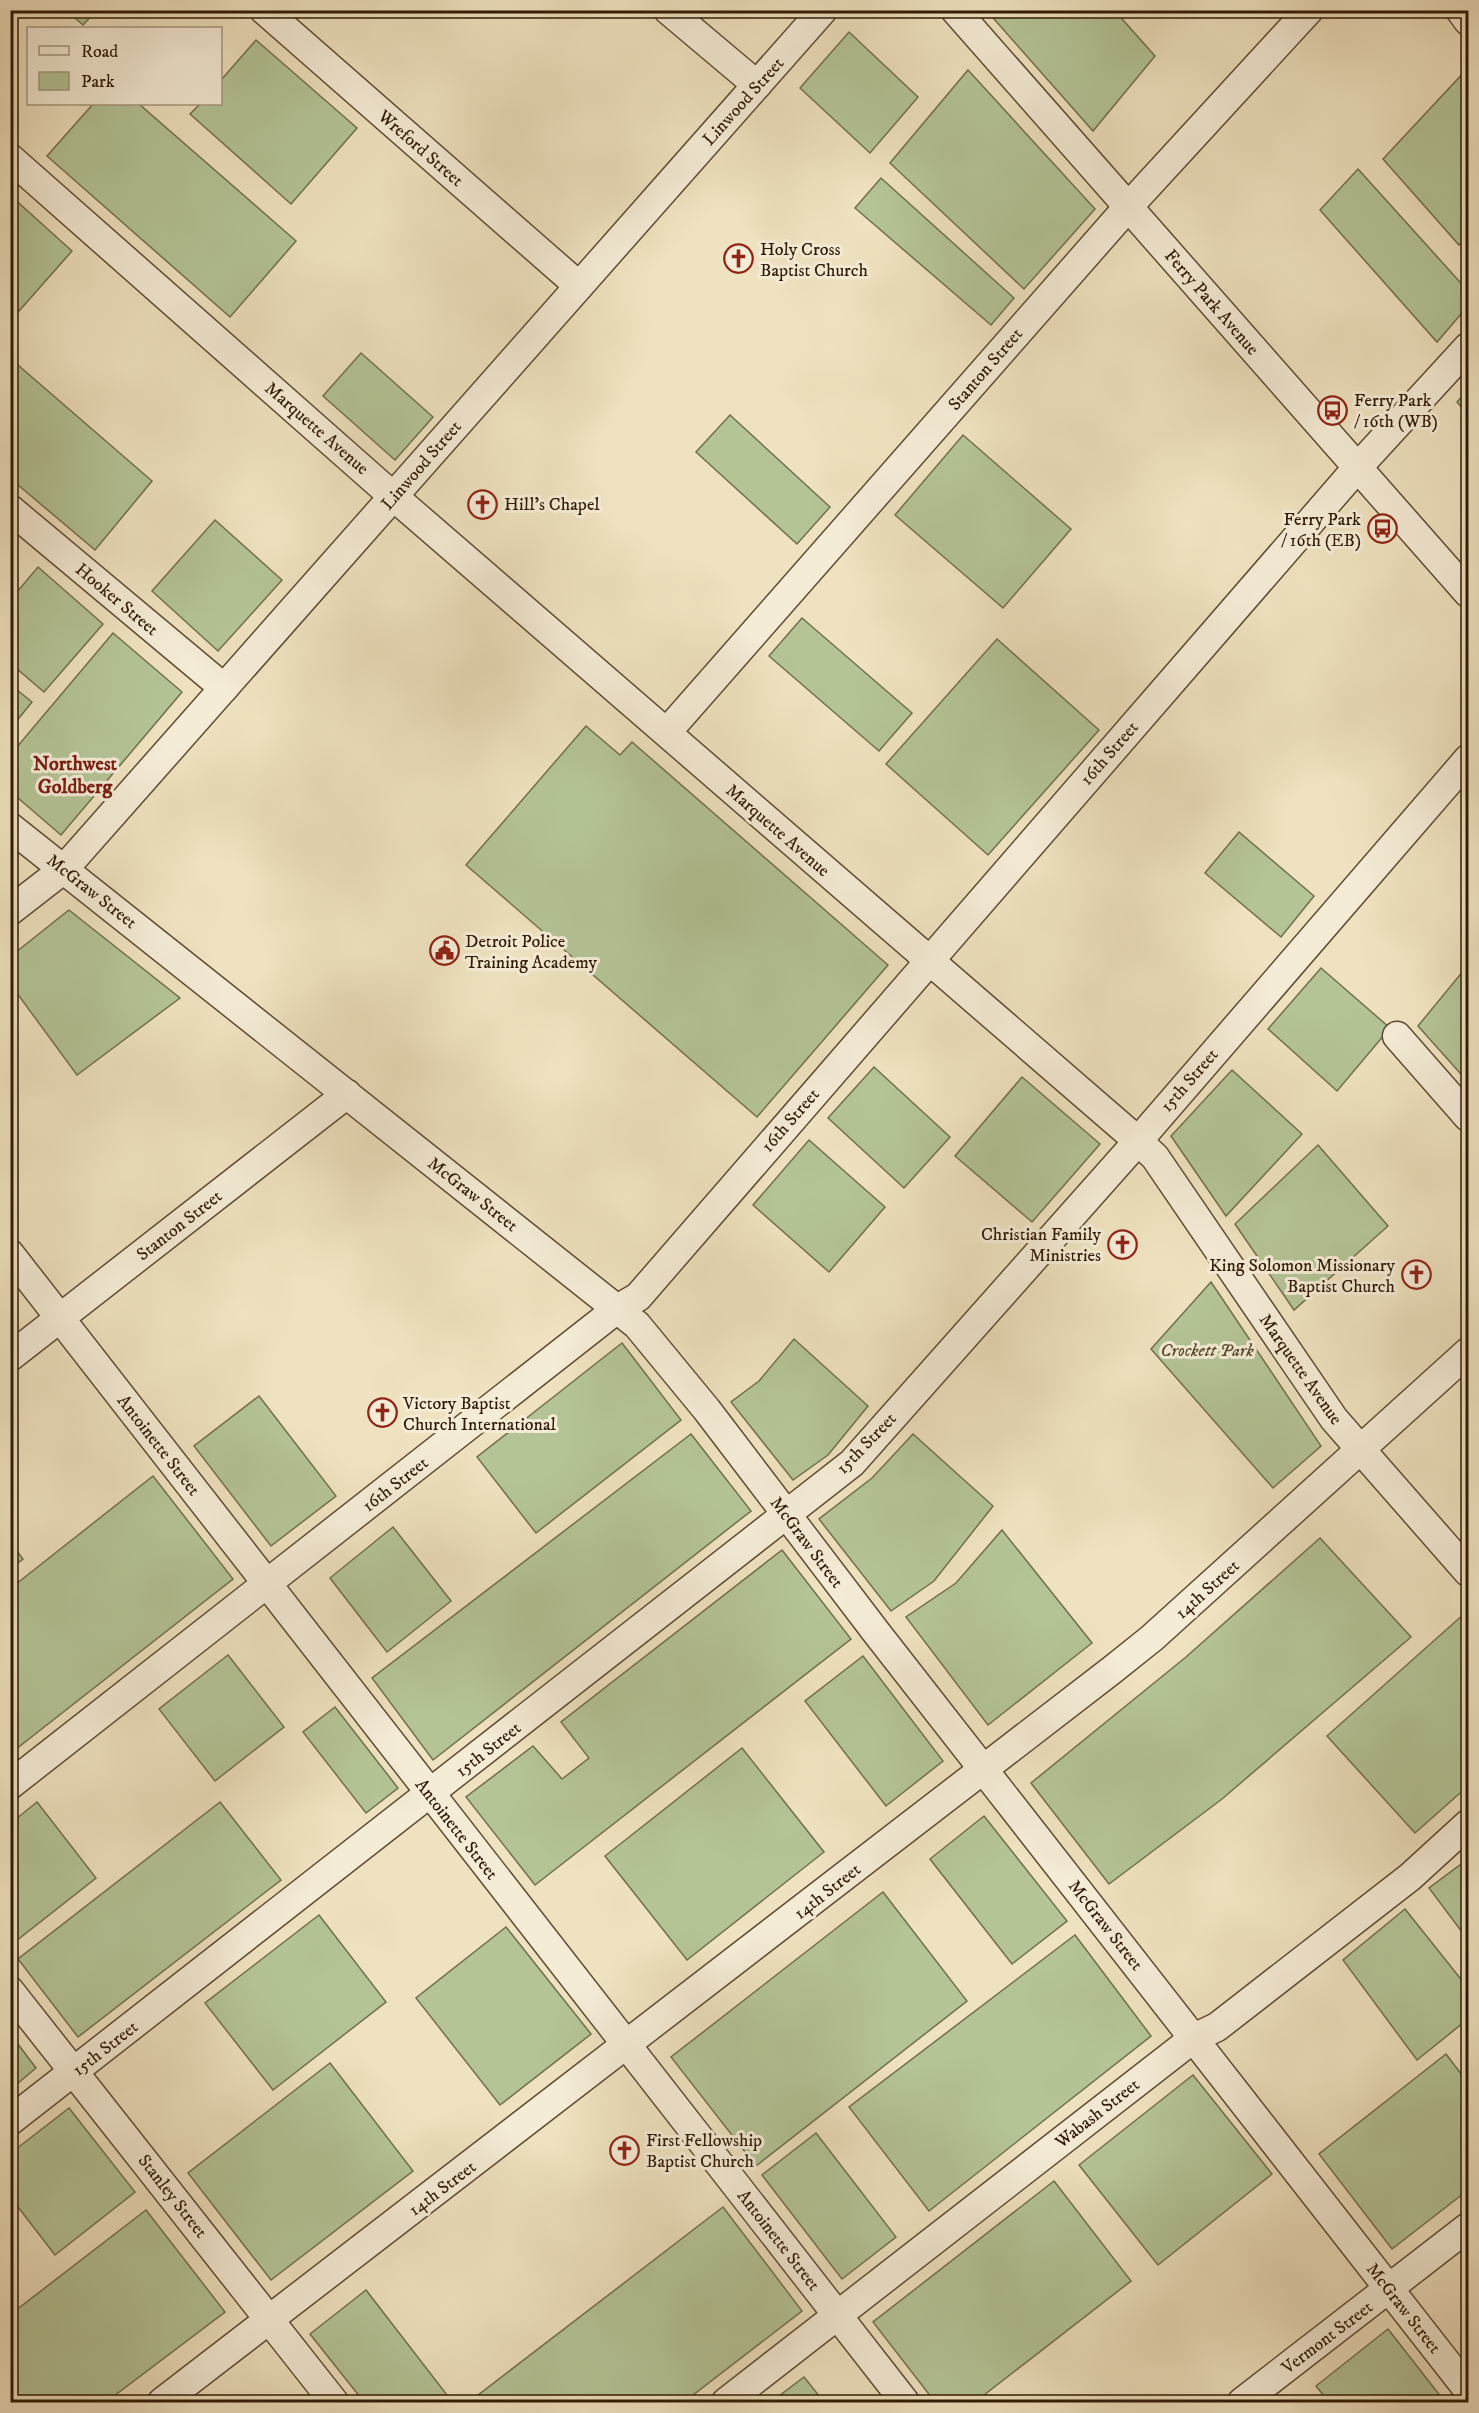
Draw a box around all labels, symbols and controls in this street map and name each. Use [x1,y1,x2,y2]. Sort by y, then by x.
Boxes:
legend [27,27,222,105]
text: Road [81,41,118,63]
street label: Linwood Street [698,53,789,150]
text: Park [81,71,115,93]
street label: Wreford Street [372,105,468,192]
place label: Holy Cross Baptist Church [760,239,868,282]
church icon: Holy Cross Baptist Church [723,243,755,275]
street label: Ferry Park Avenue [1159,245,1263,360]
street label: Stanton Street [944,324,1028,416]
street label: Marquette Avenue [260,378,373,480]
place label: Ferry Park / 16th (WB) [1354,390,1438,433]
bus stop icon: Ferry Park / 16th (WB) [1317,394,1349,426]
street label: Linwood Street [377,416,467,515]
church icon: Hill's Chapel [467,488,499,520]
place label: Hill's Chapel [504,494,600,516]
place label: Ferry Park / 16th (EB) [1281,509,1361,552]
bus stop icon: Ferry Park / 16th (EB) [1366,513,1398,545]
street label: Hooker Street [70,559,163,641]
street label: 16th Street [1076,717,1144,790]
district label: Northwest Goldberg [33,752,118,800]
street label: Marquette Avenue [721,780,834,882]
street label: McGraw Street [42,850,141,934]
place label: Detroit Police Training Academy [465,931,598,974]
public building icon: Detroit Police Training Academy [428,935,460,967]
street label: 15th Street [1156,1044,1223,1117]
street label: 16th Street [757,1084,825,1157]
street label: McGraw Street [423,1153,522,1237]
street label: Stanton Street [132,1185,227,1266]
place label: Christian Family Ministries [981,1224,1101,1267]
church icon: Christian Family Ministries [1106,1228,1138,1260]
place label: King Solomon Missionary Baptist Church [1209,1255,1396,1298]
church icon: King Solomon Missionary Baptist Church [1400,1259,1432,1291]
street label: Marquette Avenue [1254,1310,1347,1429]
park label: Crockett Park [1160,1340,1254,1362]
street label: Antoinette Street [112,1391,205,1501]
place label: Victory Baptist Church International [402,1393,557,1436]
church icon: Victory Baptist Church International [366,1397,398,1429]
street label: 15th Street [832,1408,902,1479]
street label: 16th Street [358,1452,433,1517]
street label: McGraw Street [765,1493,848,1593]
street label: 14th Street [1171,1555,1244,1624]
street label: 15th Street [451,1717,526,1782]
street label: Antoinette Street [410,1775,503,1885]
street label: 14th Street [790,1859,866,1925]
street label: McGraw Street [1063,1876,1147,1975]
street label: 15th Street [68,2016,143,2081]
street label: Wabash Street [1050,2074,1144,2154]
place label: First Fellowship Baptist Church [646,2130,762,2173]
church icon: First Fellowship Baptist Church [609,2134,641,2166]
street label: Stanley Street [133,2150,212,2243]
street label: 14th Street [405,2156,481,2221]
street label: Antoinette Street [732,2186,825,2296]
street label: McGraw Street [1361,2259,1445,2358]
street label: Vermont Street [1277,2296,1378,2380]

